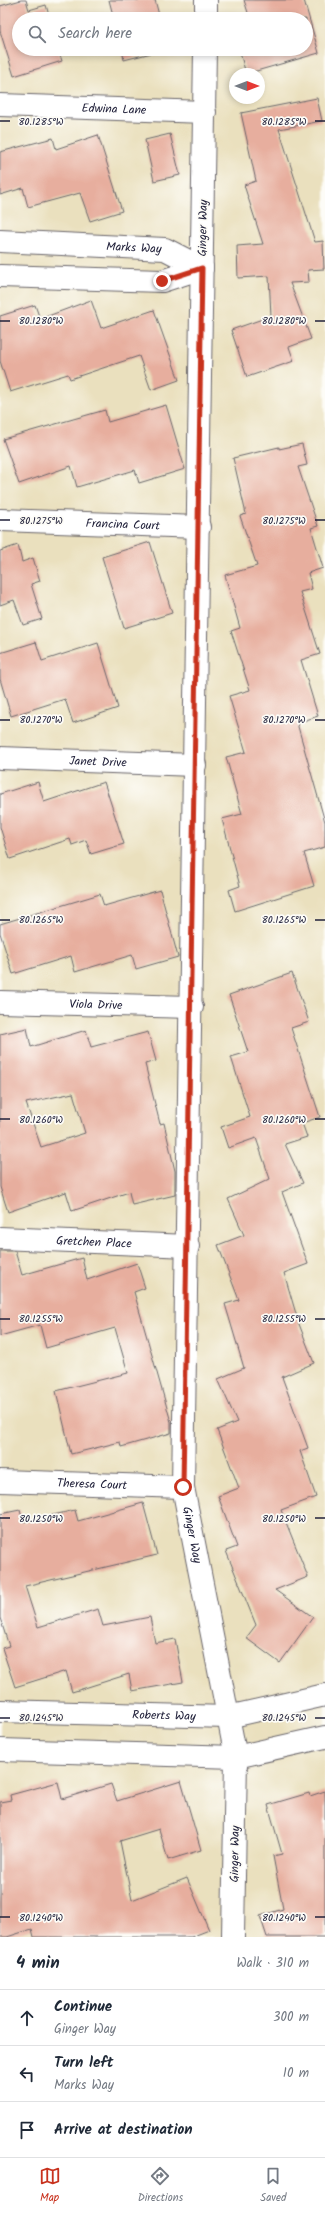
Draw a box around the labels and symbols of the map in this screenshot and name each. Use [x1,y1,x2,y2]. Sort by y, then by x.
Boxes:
north arrow [229,68,265,104]
street label: Edwina Lane [81,98,147,120]
text: 80.1285°W [19,114,64,130]
text: 80.1285°W [262,114,307,130]
street label: Ginger Way [193,199,213,257]
street label: Marks Way [106,237,162,258]
route end [153,272,171,290]
text: 80.1280°W [19,313,63,329]
text: 80.1280°W [262,313,306,329]
text: 80.1275°W [19,513,63,529]
text: 80.1275°W [262,513,306,529]
street label: Francina Court [85,514,161,535]
text: 80.1270°W [19,712,63,728]
text: 80.1270°W [262,712,306,728]
street label: Janet Drive [69,751,128,772]
text: 80.1265°W [19,912,63,928]
text: 80.1265°W [262,912,306,928]
street label: Viola Drive [69,994,123,1015]
text: 80.1260°W [19,1112,63,1128]
text: 80.1260°W [262,1112,306,1128]
street label: Gretchen Place [56,1231,133,1253]
text: 80.1255°W [19,1311,63,1327]
text: 80.1255°W [262,1311,306,1327]
street label: Theresa Court [57,1473,128,1495]
route start [174,1478,192,1496]
street label: Ginger Way [178,1505,207,1565]
text: 80.1250°W [19,1511,63,1527]
text: 80.1250°W [262,1511,306,1527]
street label: Roberts Way [132,1705,196,1726]
text: 80.1245°W [19,1710,63,1726]
text: 80.1245°W [262,1710,306,1726]
street label: Ginger Way [225,1825,245,1883]
text: 80.1240°W [19,1910,63,1926]
text: 80.1240°W [262,1910,306,1926]

